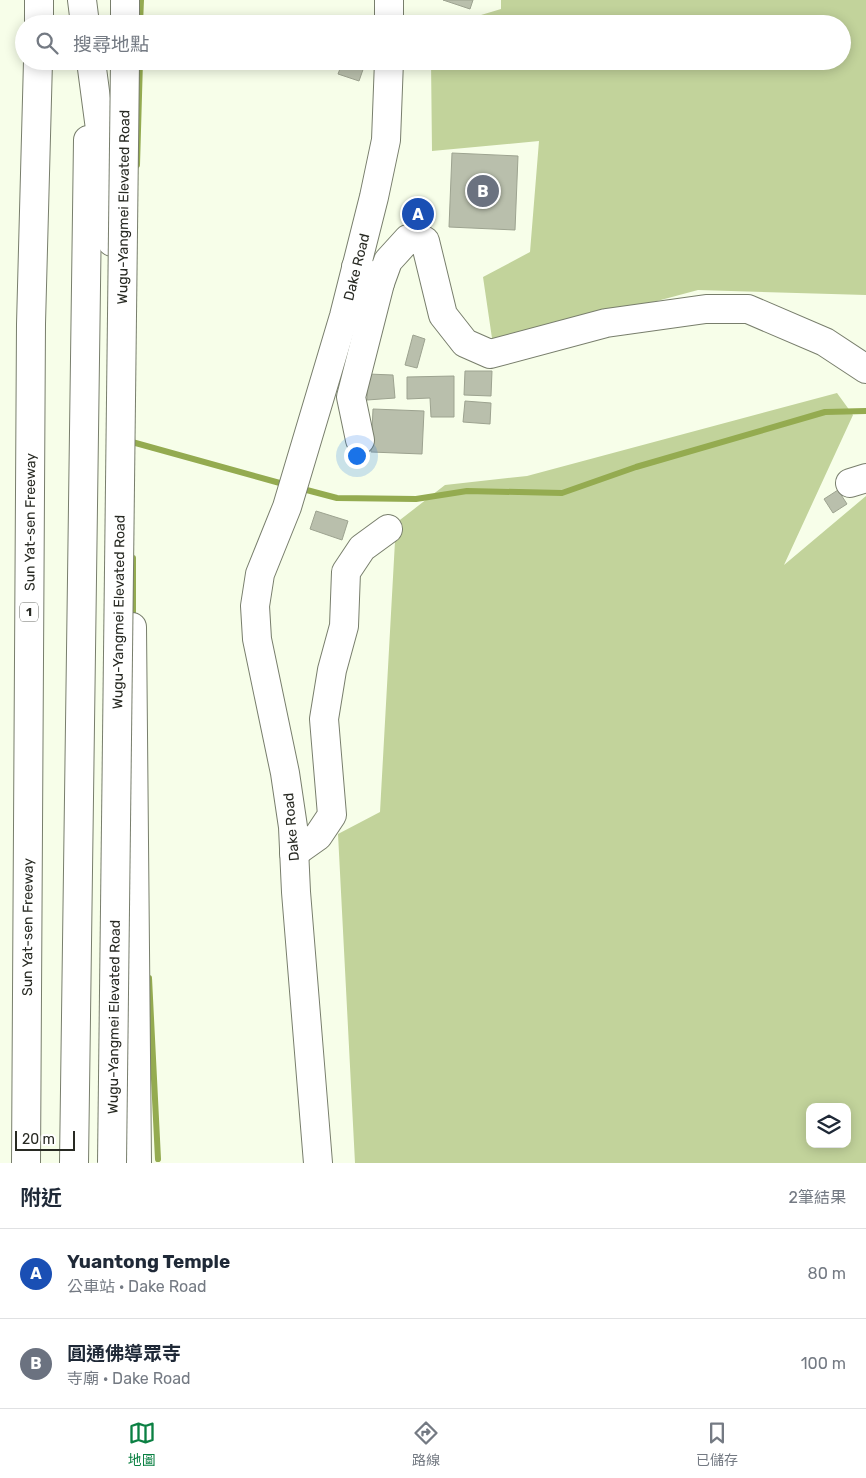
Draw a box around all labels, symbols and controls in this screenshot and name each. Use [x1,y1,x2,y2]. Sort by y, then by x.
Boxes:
search box [15,15,851,70]
icon: search [33,29,61,57]
text: 搜尋地點 [73,33,149,56]
street label: Wugu-Yangmei Elevated Road [114,110,133,304]
pin: B [467,172,499,210]
pin: A [402,195,434,233]
street label: Dake Road [340,232,373,303]
your location [344,443,370,469]
street label: Sun Yat-sen Freeway [21,453,39,591]
street label: Wugu-Yangmei Elevated Road [109,515,129,709]
road number: 1 [20,602,38,622]
street label: Dake Road [280,792,303,862]
street label: Sun Yat-sen Freeway [19,858,37,996]
street label: Wugu-Yangmei Elevated Road [105,920,124,1114]
map controls [806,1103,851,1148]
button: layers [806,1103,851,1148]
scale bar [15,1128,75,1151]
text: 20 m [22,1131,55,1148]
text: 附近 [20,1185,62,1210]
text: 2筆結果 [789,1188,846,1207]
text: Yuantong Temple [67,1250,230,1273]
text: A [30,1264,42,1283]
text: 80 m [808,1264,846,1283]
text: 公車站 · Dake Road [67,1277,207,1296]
text: 圓通佛導眾寺 [67,1342,181,1365]
text: B [30,1354,42,1373]
text: 100 m [801,1354,846,1373]
text: 寺廟 · Dake Road [67,1369,191,1388]
tab: 地圖 [128,1419,156,1469]
tab: 路線 [412,1419,440,1469]
tab: 已儲存 [696,1419,738,1469]

